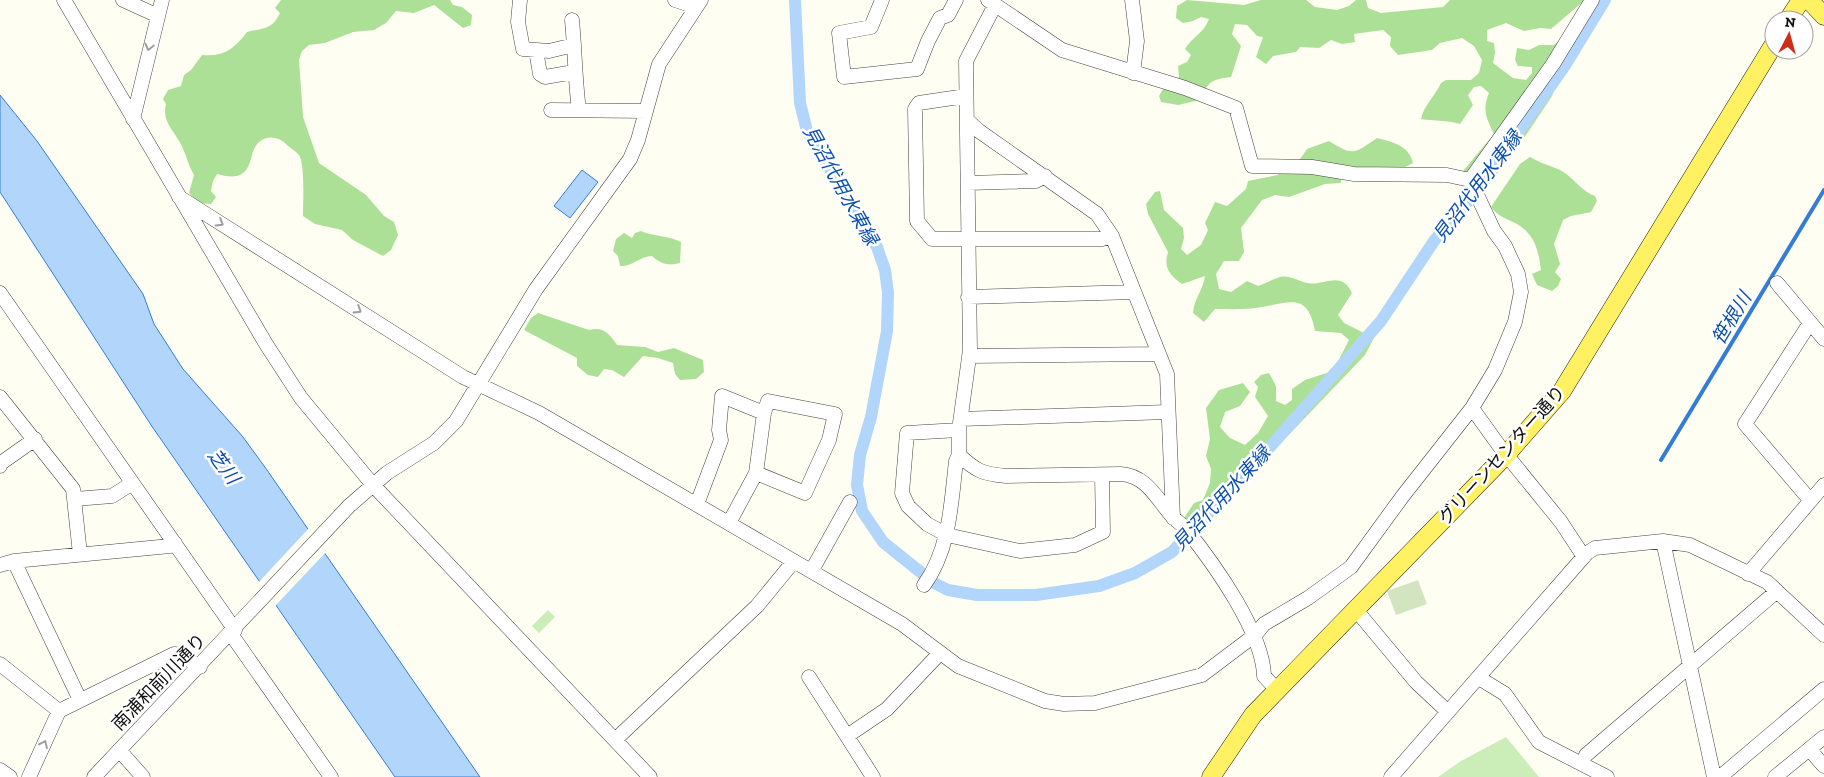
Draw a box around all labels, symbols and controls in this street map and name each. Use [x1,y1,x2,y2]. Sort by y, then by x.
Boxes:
north arrow [1764,10,1814,60]
text: N [1784,14,1797,32]
one-way arrow [144,43,155,51]
water label: 見沼代用水東縁 [798,121,884,251]
water label: 見沼代用水東縁 [1428,125,1528,246]
one-way arrow [215,217,224,226]
water label: 笹根川 [1707,286,1757,349]
one-way arrow [352,303,361,313]
street label: グリーンセンター通り [1434,381,1570,529]
water label: 見沼代用水東縁 [1168,440,1276,555]
water label: 芝川 [203,444,245,490]
street label: 南浦和前川通り [107,629,211,735]
one-way arrow [38,740,48,749]

